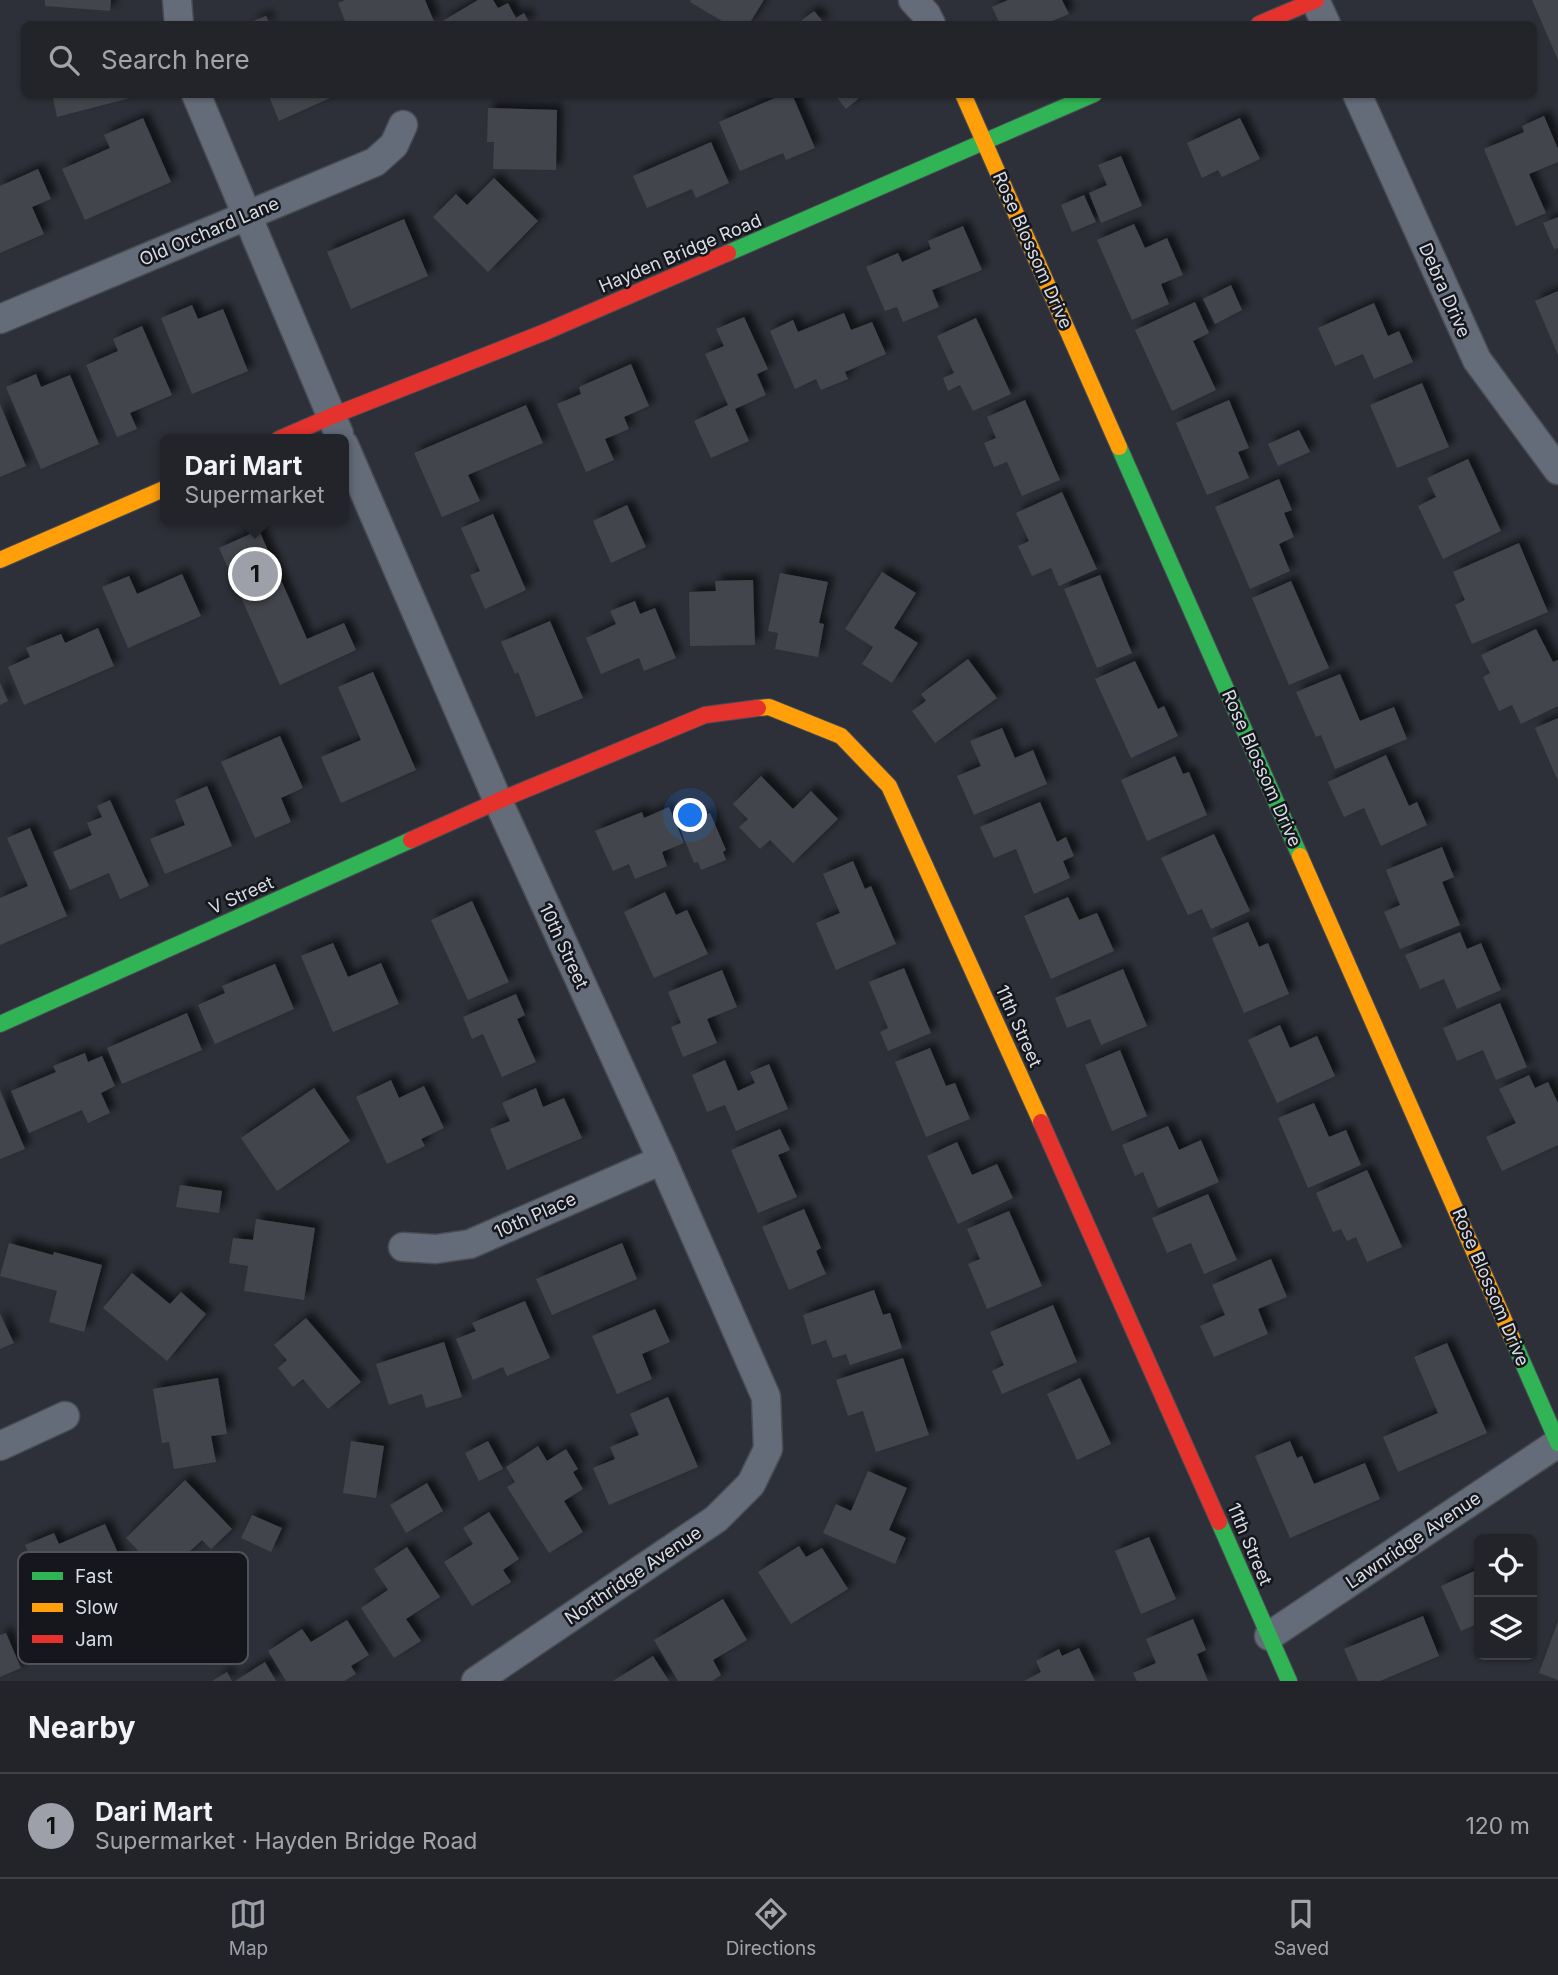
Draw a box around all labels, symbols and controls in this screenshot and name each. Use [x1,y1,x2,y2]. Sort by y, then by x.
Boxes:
search box [21,21,1537,98]
icon: search [45,41,83,79]
text: Search here [101,44,250,75]
street label: Rose Blossom Drive [989,168,1077,332]
street label: Old Orchard Lane [136,192,282,270]
street label: Hayden Bridge Road [596,209,764,297]
street label: Debra Drive [1415,240,1475,340]
popup [160,434,349,525]
text: Dari Mart [185,450,302,481]
text: Supermarket [185,481,325,509]
pin: 1 [232,548,278,600]
street label: Rose Blossom Drive [1218,686,1306,850]
your location [673,798,707,832]
street label: V Street [206,871,277,918]
street label: 10th Street [535,900,593,992]
street label: 11th Street [992,982,1046,1070]
street label: 10th Place [491,1188,579,1242]
street label: Rose Blossom Drive [1448,1205,1534,1369]
street label: Lawnridge Avenue [1342,1487,1484,1593]
street label: 11th Street [1223,1500,1277,1588]
street label: Northridge Avenue [561,1521,705,1629]
map controls [1474,1534,1537,1660]
button: locate [1474,1534,1537,1597]
legend [18,1552,248,1664]
text: Fast [75,1565,113,1588]
text: Slow [75,1596,118,1619]
button: layers [1474,1597,1537,1660]
text: Jam [75,1628,113,1651]
text: Nearby [28,1709,136,1745]
text: Dari Mart [95,1796,213,1827]
text: 1 [46,1812,56,1840]
text: 120 m [1465,1812,1530,1840]
text: Supermarket · Hayden Bridge Road [95,1827,477,1855]
tab: Map [229,1895,268,1960]
tab: Directions [726,1895,816,1960]
tab: Saved [1274,1895,1329,1960]

